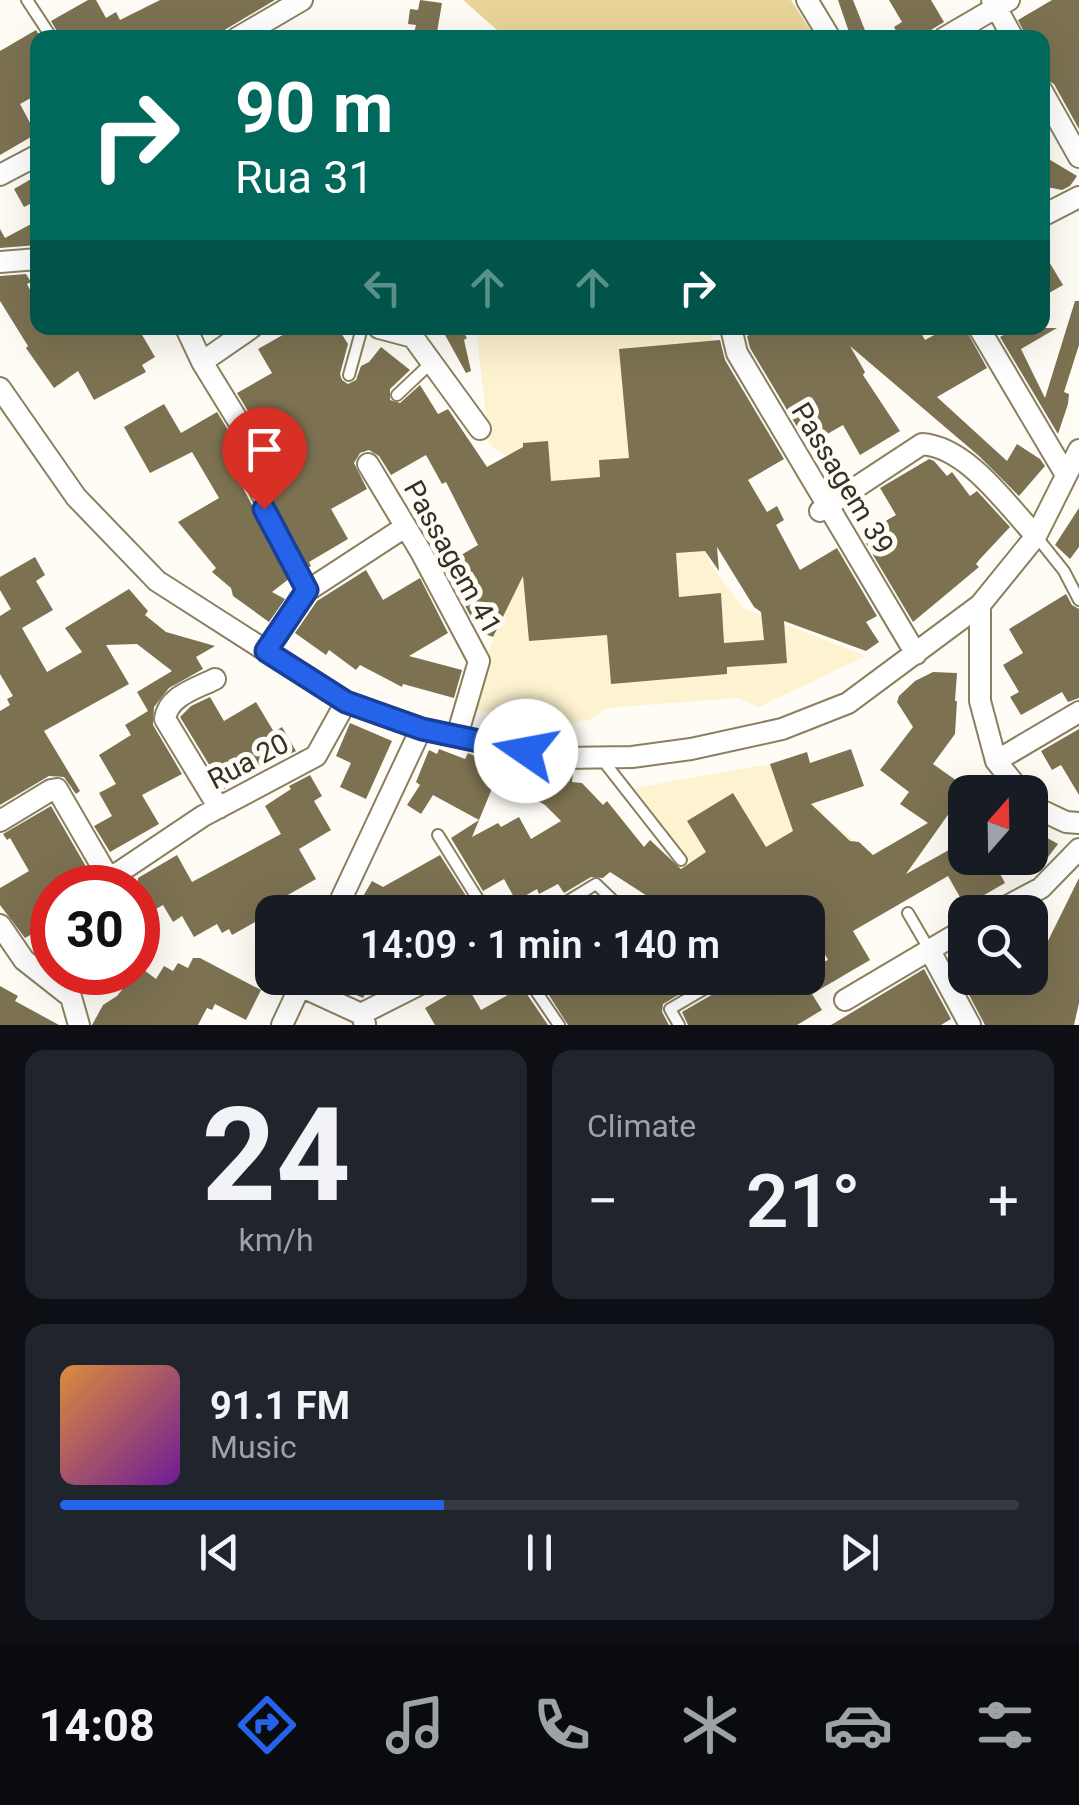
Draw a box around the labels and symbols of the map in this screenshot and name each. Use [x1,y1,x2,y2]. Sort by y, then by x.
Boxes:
street label: Passagem 39 [785,397,901,560]
pin [222,407,307,510]
street label: Passagem 41 [397,475,508,640]
position arrow [474,699,578,803]
street label: Rua 20 [202,727,294,796]
north arrow [948,775,1048,875]
speed limit sign: 30 [30,865,160,995]

